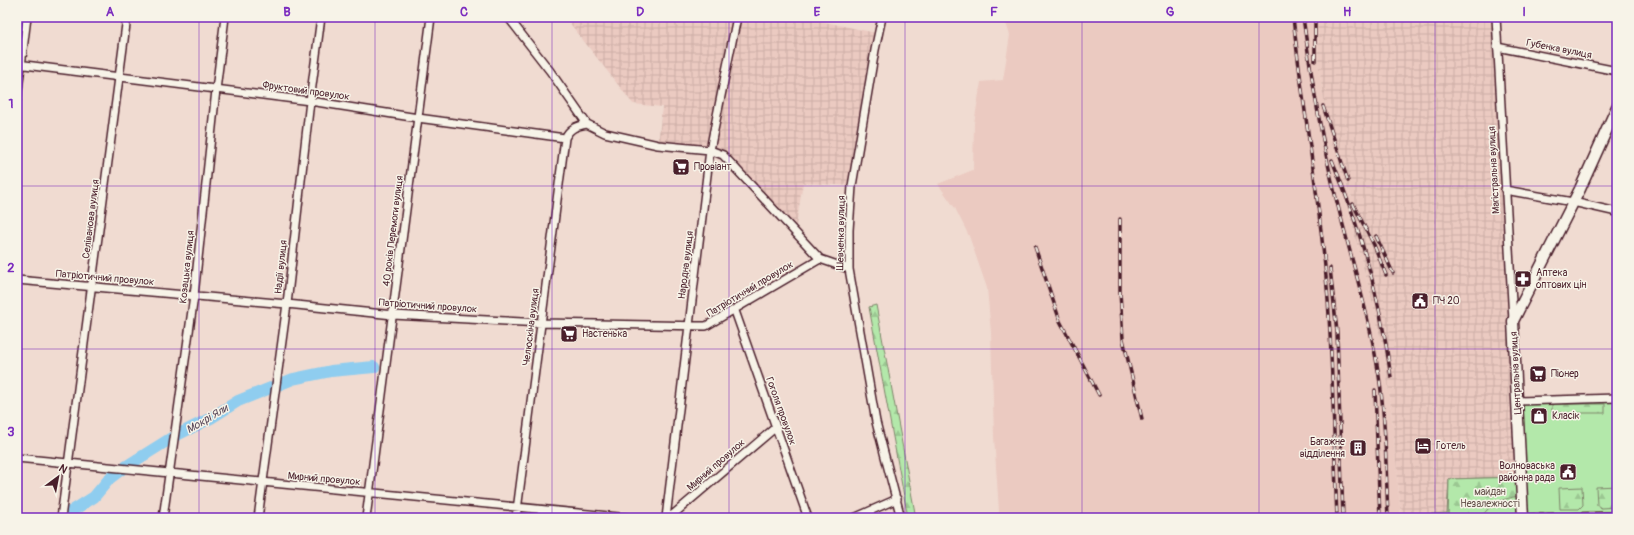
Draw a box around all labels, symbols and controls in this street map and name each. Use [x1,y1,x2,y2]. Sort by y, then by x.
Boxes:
text: A [106,4,115,20]
text: B [283,4,291,20]
text: C [460,4,468,20]
text: D [636,4,644,20]
text: E [814,4,821,20]
text: F [990,4,998,20]
text: G [1166,4,1175,20]
text: H [1343,4,1351,20]
text: I [1522,4,1526,20]
street label: Губенка вулиця [1525,37,1593,61]
street label: Фруктовий провулок [262,79,350,103]
text: 1 [8,96,14,112]
street label: Магістральна вулиця [1486,126,1502,214]
supermarket icon: Провіант [671,157,691,177]
place label: Провіант [694,161,731,173]
street label: 40 років Перемоги вулиця [380,175,406,287]
street label: Селіванова вулиця [80,178,102,259]
street label: Шевченка вулиця [834,195,848,271]
street label: Козацька вулиця [177,230,197,304]
street label: Народна вулиця [676,230,696,300]
street label: Надії вулиця [272,239,290,295]
street label: Патріотичний провулок [705,258,795,320]
text: 2 [7,260,15,276]
place label: Аптека оптових цін [1536,267,1586,291]
street label: Патріотичний провулок [55,268,155,288]
pharmacy icon: Аптека оптових цін [1513,269,1533,289]
street label: Челюскіна вулиця [520,287,542,366]
public building icon: ПЧ 20 [1410,291,1430,311]
place label: ПЧ 20 [1433,295,1460,307]
street label: Патріотичний провулок [378,297,478,315]
supermarket icon: Настенька [559,324,579,344]
place label: Настенька [582,328,628,340]
street label: Центральна вулиця [1508,331,1524,415]
supermarket icon: Піонер [1528,364,1548,384]
place label: Піонер [1551,368,1579,380]
street label: Гоголя провулок [763,375,799,447]
water label: Мокрі Яли [184,401,231,436]
shop icon: Класік [1529,406,1549,426]
place label: Класік [1552,410,1580,422]
text: 3 [7,424,15,440]
place label: Багажне відділення [1300,436,1345,460]
hotel icon: Готель [1413,436,1433,456]
street label: Мирний провулок [685,437,747,493]
building icon: Багажне відділення [1348,438,1368,458]
place label: Готель [1436,440,1466,452]
north arrow [38,457,78,497]
place label: Волноваська районна рада [1499,460,1555,484]
text: N [56,461,70,477]
public building icon: Волноваська районна рада [1558,462,1578,482]
street label: Мирний провулок [287,470,361,488]
park label: майдан Незалежності [1460,486,1520,510]

